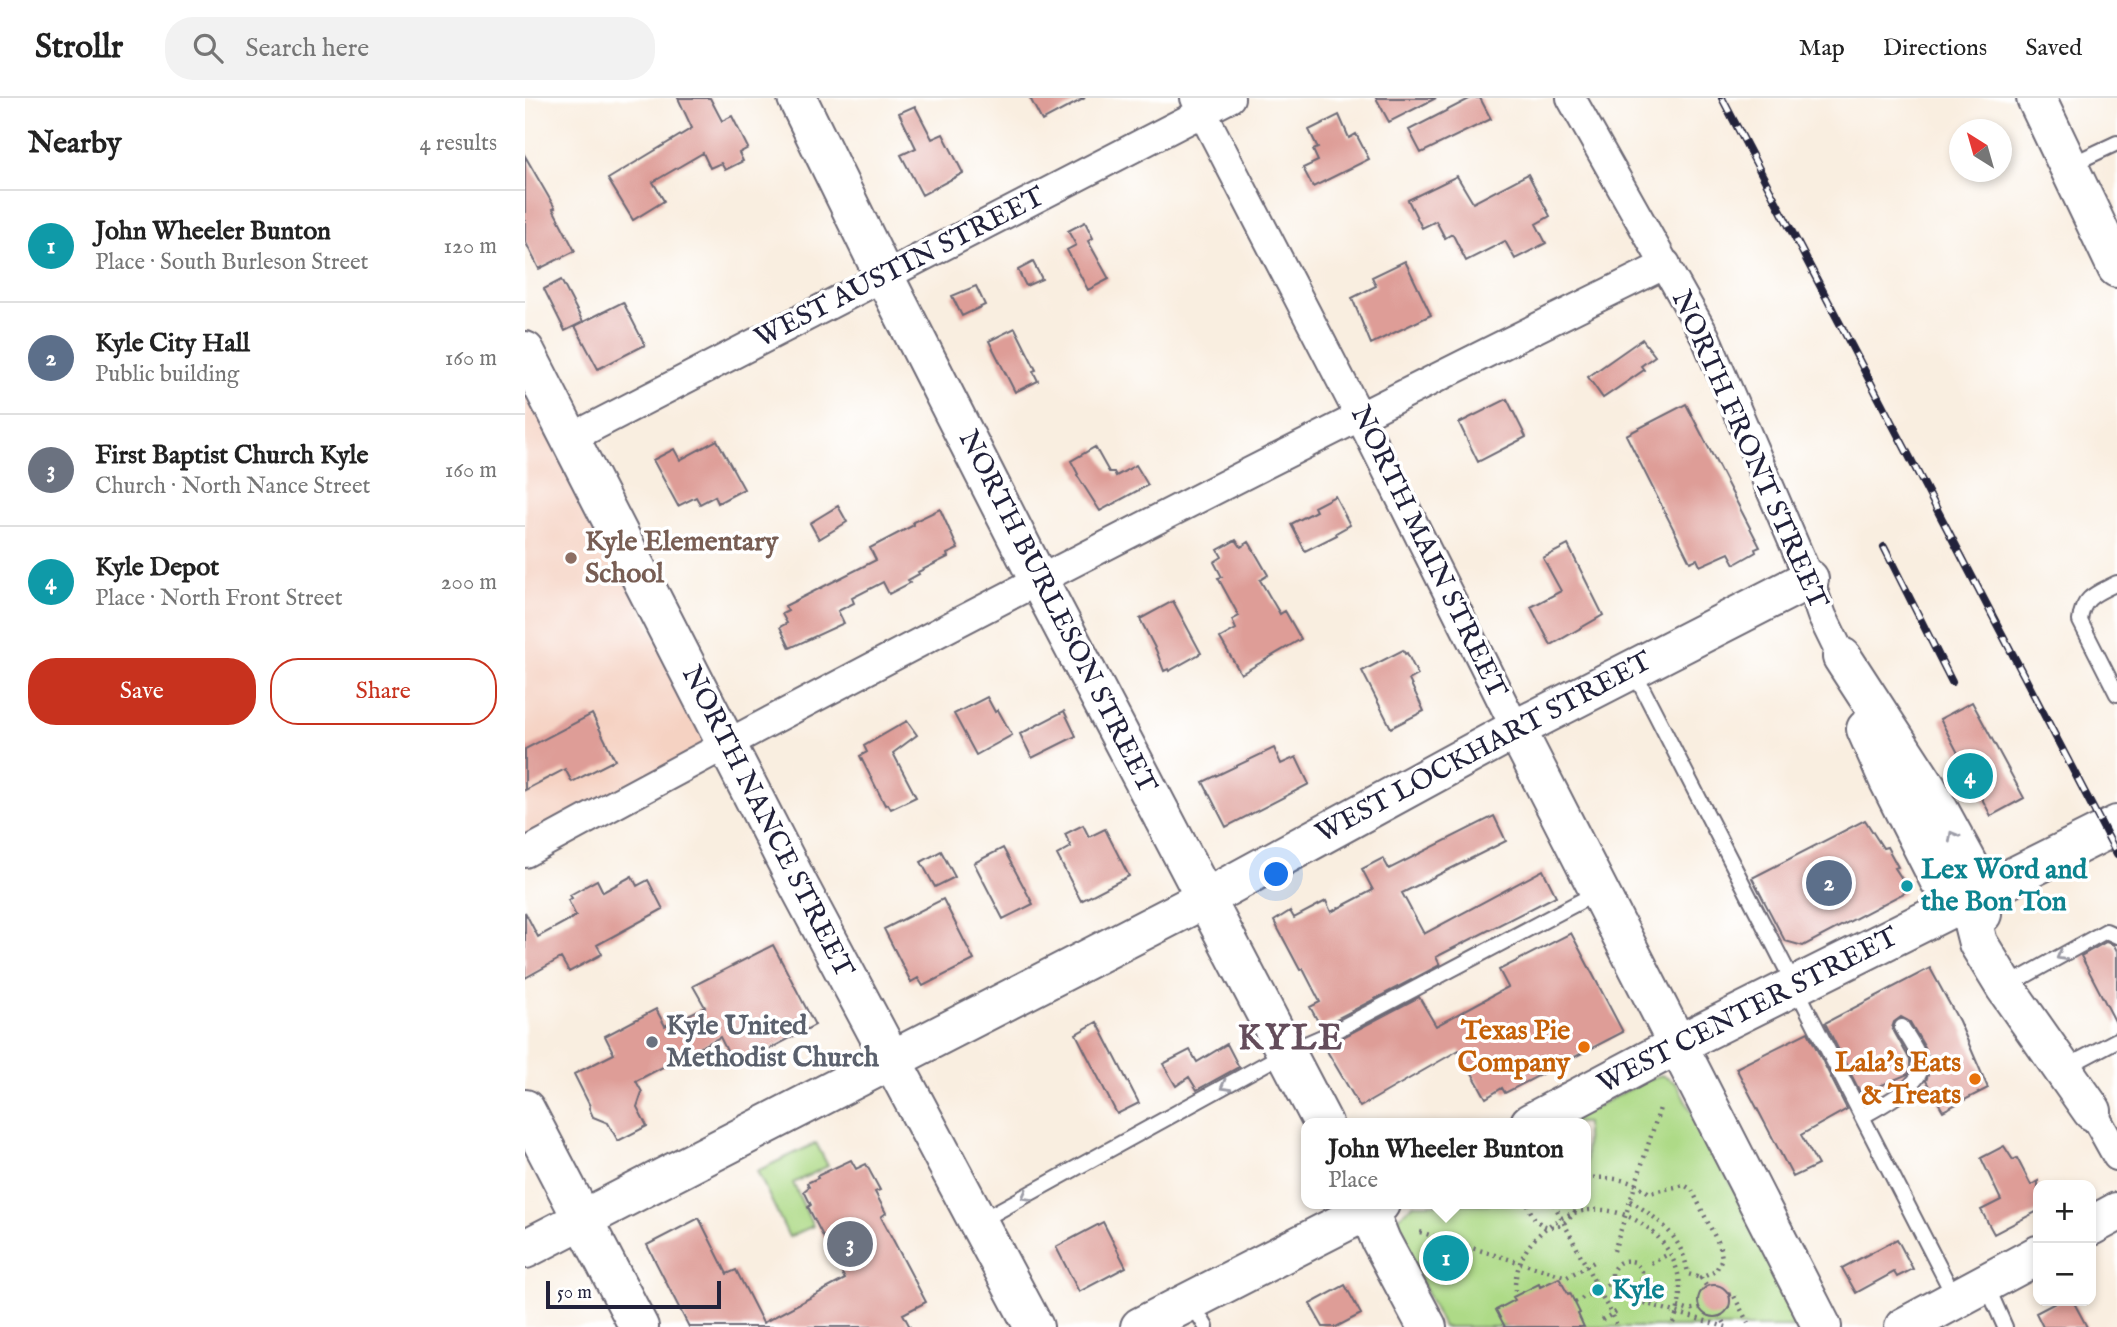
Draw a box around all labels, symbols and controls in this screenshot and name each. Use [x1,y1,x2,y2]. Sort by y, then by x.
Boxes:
search box [165,17,655,80]
text: Strollr [35,27,123,69]
icon: search [189,29,227,67]
text: Search here [245,32,369,65]
text: Map [1799,33,1845,64]
text: Directions [1883,33,1987,64]
text: Saved [2025,33,2082,64]
north arrow [1949,119,2012,182]
text: Nearby [28,125,121,163]
text: 4 results [419,129,497,158]
street label: WEST AUSTIN STREET [749,179,1051,356]
text: John Wheeler Bunton [95,215,331,248]
text: 1 [47,232,55,261]
text: 120 m [444,232,497,261]
text: Place · South Burleson Street [95,248,368,277]
street label: NORTH FRONT STREET [1663,285,1835,615]
text: Kyle City Hall [95,327,250,360]
text: 2 [46,344,56,373]
text: 160 m [445,344,497,373]
text: Public building [95,360,239,389]
street label: NORTH MAIN STREET [1342,400,1514,704]
street label: NORTH BURLESON STREET [950,425,1164,800]
text: First Baptist Church Kyle [95,439,369,472]
text: 3 [47,456,55,485]
text: 160 m [445,456,497,485]
text: Church · North Nance Street [95,472,370,501]
place label: Kyle Elementary School [585,525,779,592]
marker: Kyle Elementary School [563,550,579,566]
text: Kyle Depot [95,551,219,584]
text: 4 [45,568,57,597]
text: 200 m [441,568,497,597]
text: Place · North Front Street [95,584,343,613]
street label: WEST LOCKHART STREET [1310,644,1659,852]
button: Save [28,658,256,725]
button: Share [270,658,497,725]
street label: NORTH NANCE STREET [673,660,861,984]
pin: 4 [1947,750,1993,802]
one-way arrow [1948,831,1961,843]
place label: Lex Word and the Bon Ton [1921,853,2088,920]
your location [1259,857,1293,891]
pin: 2 [1806,857,1852,909]
marker: Lex Word and the Bon Ton [1899,878,1915,894]
street label: WEST CENTER STREET [1592,920,1905,1102]
one-way arrow [2055,948,2068,961]
place label: Kyle United Methodist Church [666,1009,880,1076]
place label: Texas Pie Company [1457,1014,1571,1081]
district label: KYLE [1238,1017,1344,1062]
marker: Kyle United Methodist Church [644,1034,660,1050]
marker: Texas Pie Company [1576,1039,1592,1055]
place label: Lala's Eats & Treats [1835,1046,1961,1113]
marker: Lala's Eats & Treats [1967,1071,1983,1087]
one-way arrow [1220,1078,1232,1091]
popup [1301,1118,1591,1209]
text: John Wheeler Bunton [1328,1133,1564,1166]
text: Place [1328,1166,1378,1195]
map controls [2033,1180,2096,1306]
button: + [2033,1180,2096,1243]
one-way arrow [1020,1187,1033,1201]
pin: 3 [827,1218,873,1270]
pin: 1 [1423,1232,1469,1284]
button: − [2033,1243,2096,1306]
place label: Kyle [1612,1273,1665,1308]
scale bar [546,1278,721,1310]
text: 50 m [557,1281,592,1305]
marker: Kyle [1590,1282,1606,1298]

